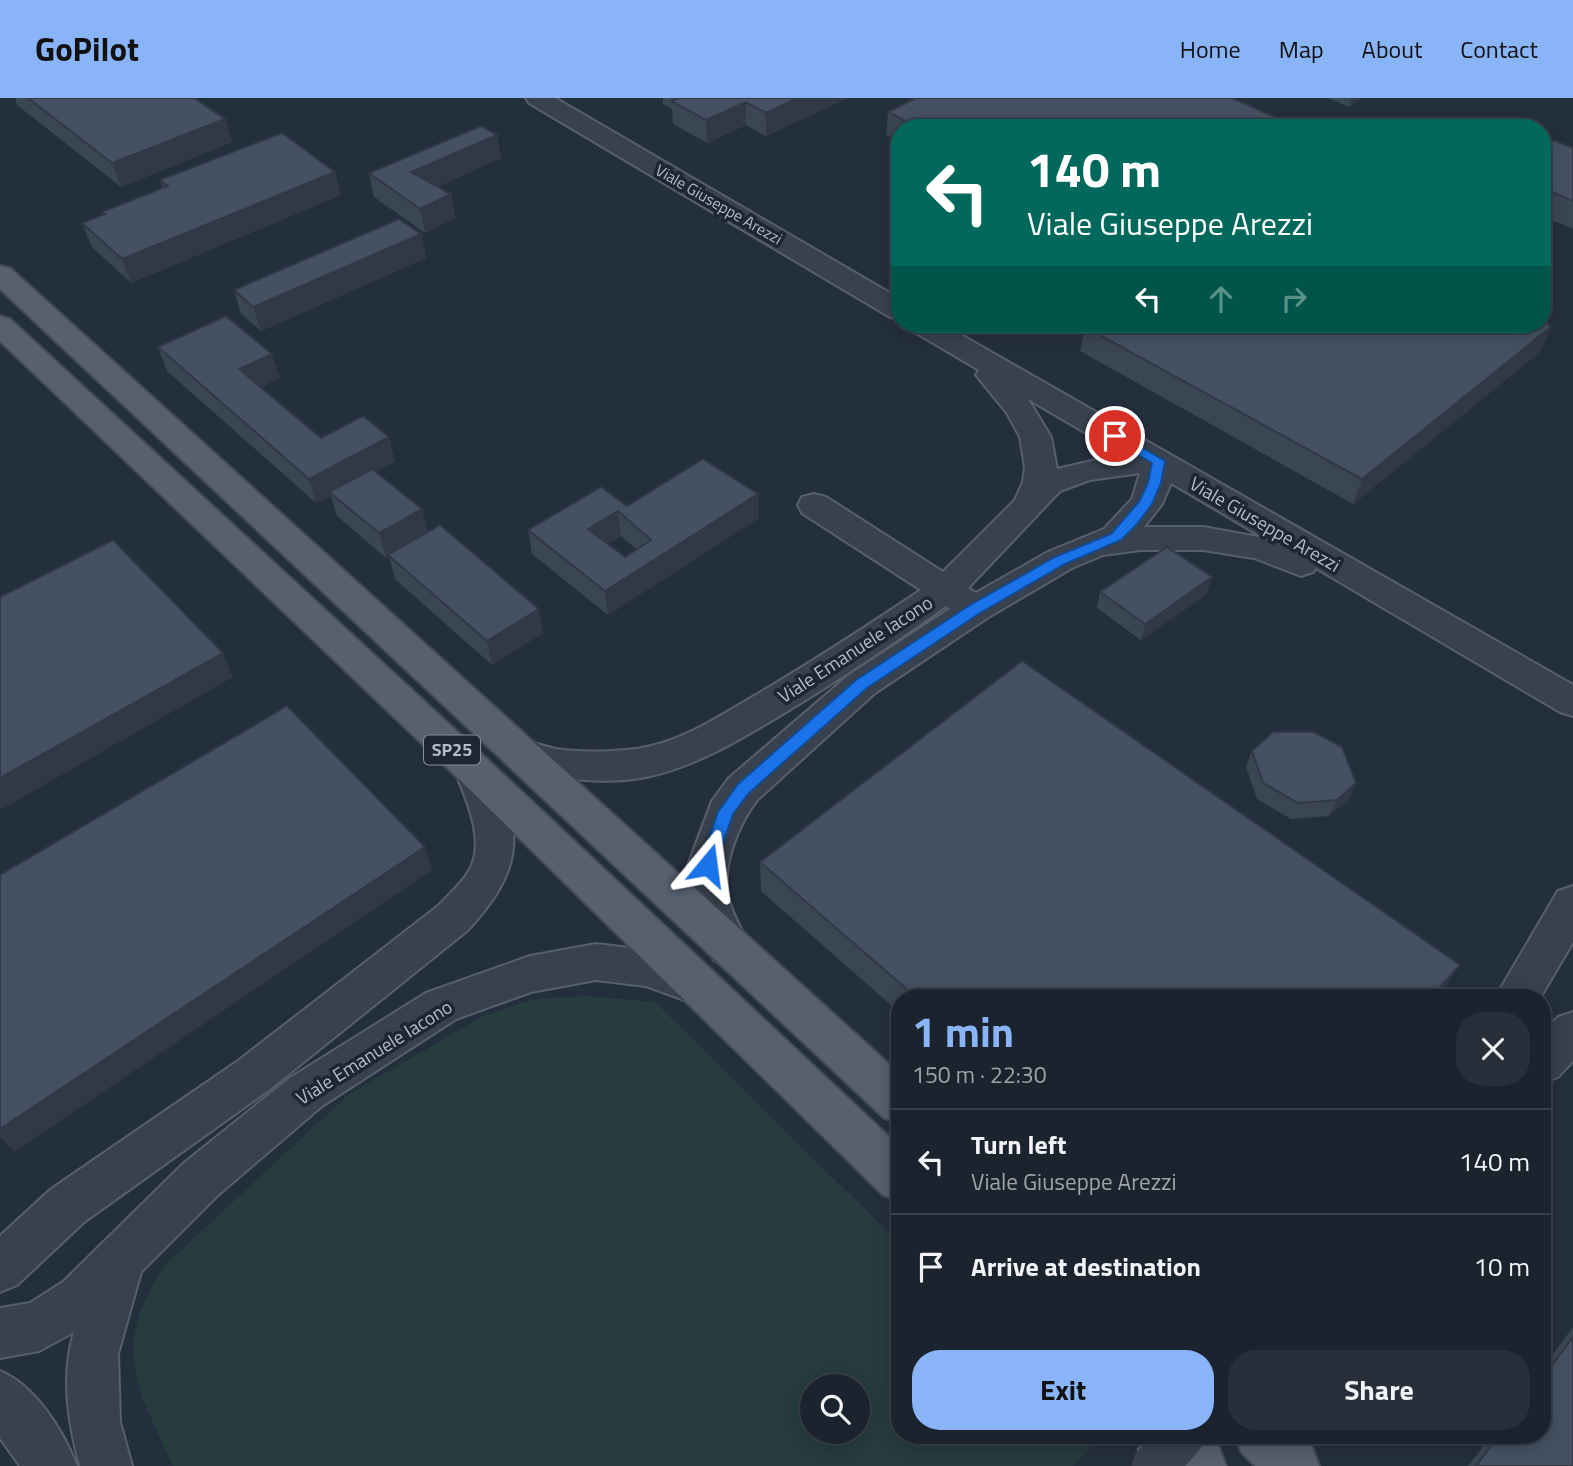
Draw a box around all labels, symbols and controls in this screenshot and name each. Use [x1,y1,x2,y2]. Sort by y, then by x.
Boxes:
text: GoPilot [35,24,139,74]
text: Home [1180,31,1241,67]
text: Map [1279,31,1324,67]
text: About [1362,31,1422,67]
text: Contact [1460,31,1538,67]
text: 140 m [1027,131,1161,206]
icon: left [912,147,1003,238]
street label: Viale Giuseppe Arezzi [651,158,787,250]
text: Viale Giuseppe Arezzi [1027,199,1313,247]
icon: left [1129,280,1167,318]
icon: ahead [1202,280,1240,318]
icon: right [1275,280,1313,318]
pin [1085,406,1145,466]
icon: arrive [1096,417,1134,455]
street label: Viale Giuseppe Arezzi [1184,469,1346,579]
street label: Viale Emanuele Iacono [772,588,938,710]
road number: SP25 [424,736,480,764]
position arrow [671,828,745,902]
street label: Viale Emanuele Iacono [290,992,458,1111]
text: 1 min [912,999,1014,1063]
button: close [1456,1012,1530,1086]
text: 150 m · 22:30 [912,1057,1047,1092]
text: Turn left [971,1125,1066,1164]
text: 140 m [1459,1142,1530,1181]
icon: left [912,1143,950,1181]
text: Viale Giuseppe Arezzi [971,1164,1177,1199]
text: Arrive at destination [971,1247,1201,1286]
text: 10 m [1473,1247,1530,1286]
icon: arrive [912,1248,950,1286]
button: Exit [912,1350,1214,1430]
button: Share [1228,1350,1530,1430]
map controls [800,1374,870,1444]
button: search [800,1374,870,1444]

